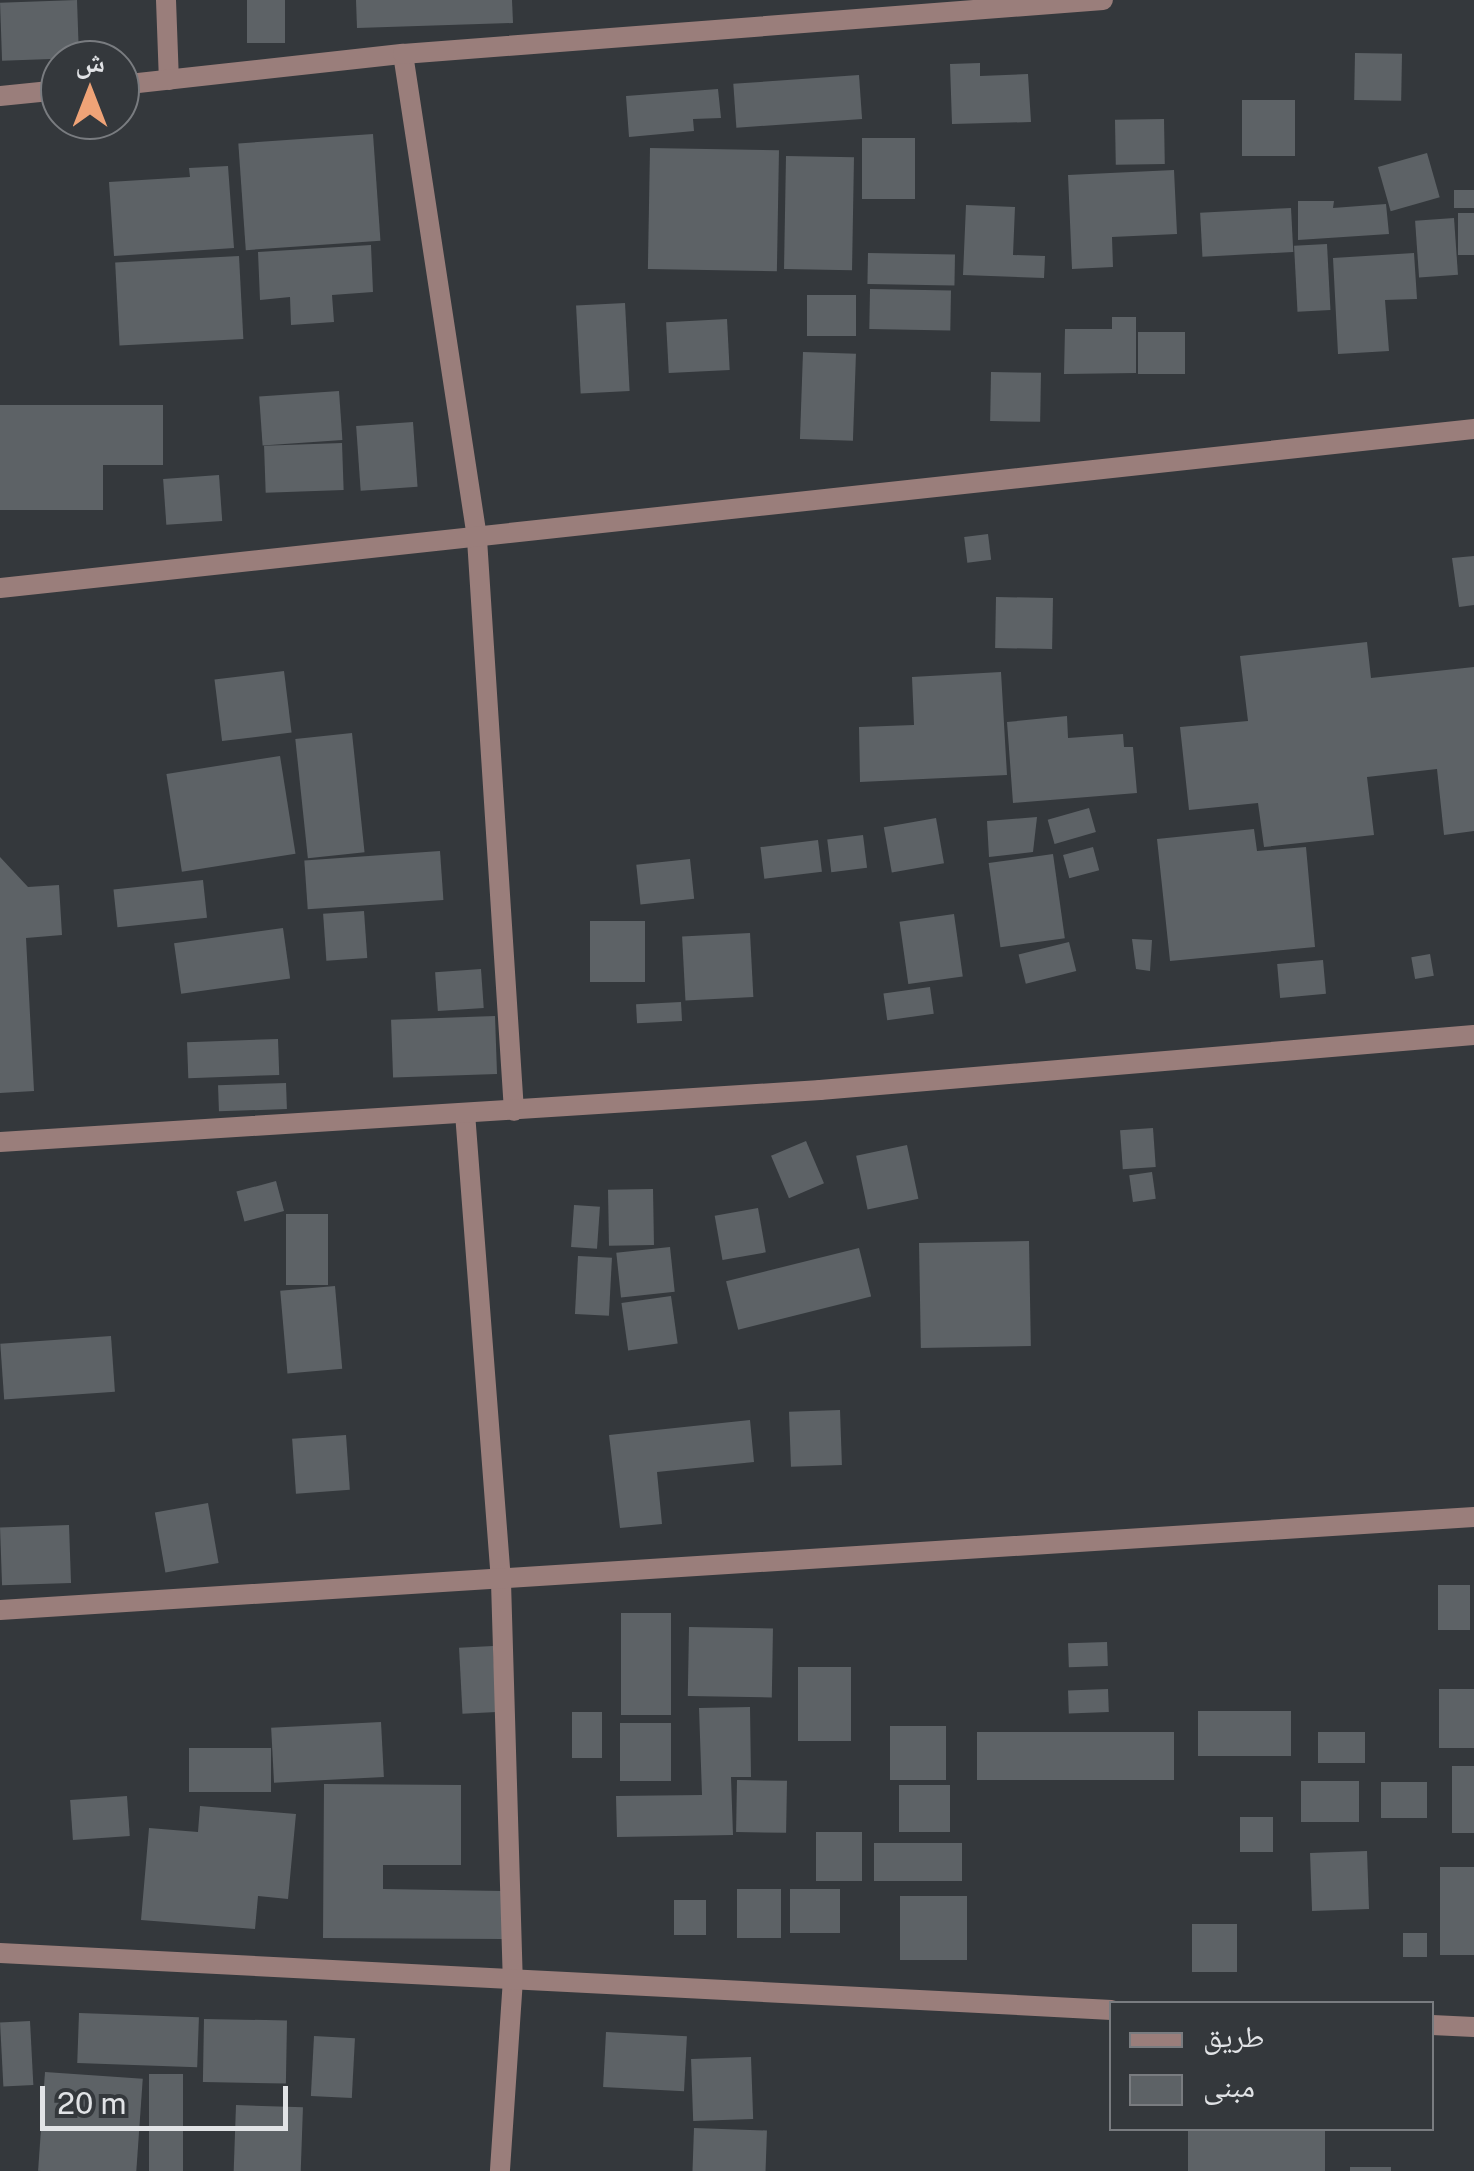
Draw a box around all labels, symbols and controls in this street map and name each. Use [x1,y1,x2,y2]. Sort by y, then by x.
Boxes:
north arrow [40,40,140,140]
text: ش [75,45,105,78]
legend [1109,2001,1434,2131]
text: طريق [1203,2018,1264,2054]
scale bar [45,2066,292,2128]
text: مبنى [1203,2068,1255,2104]
text: 20 m [57,2085,126,2121]

